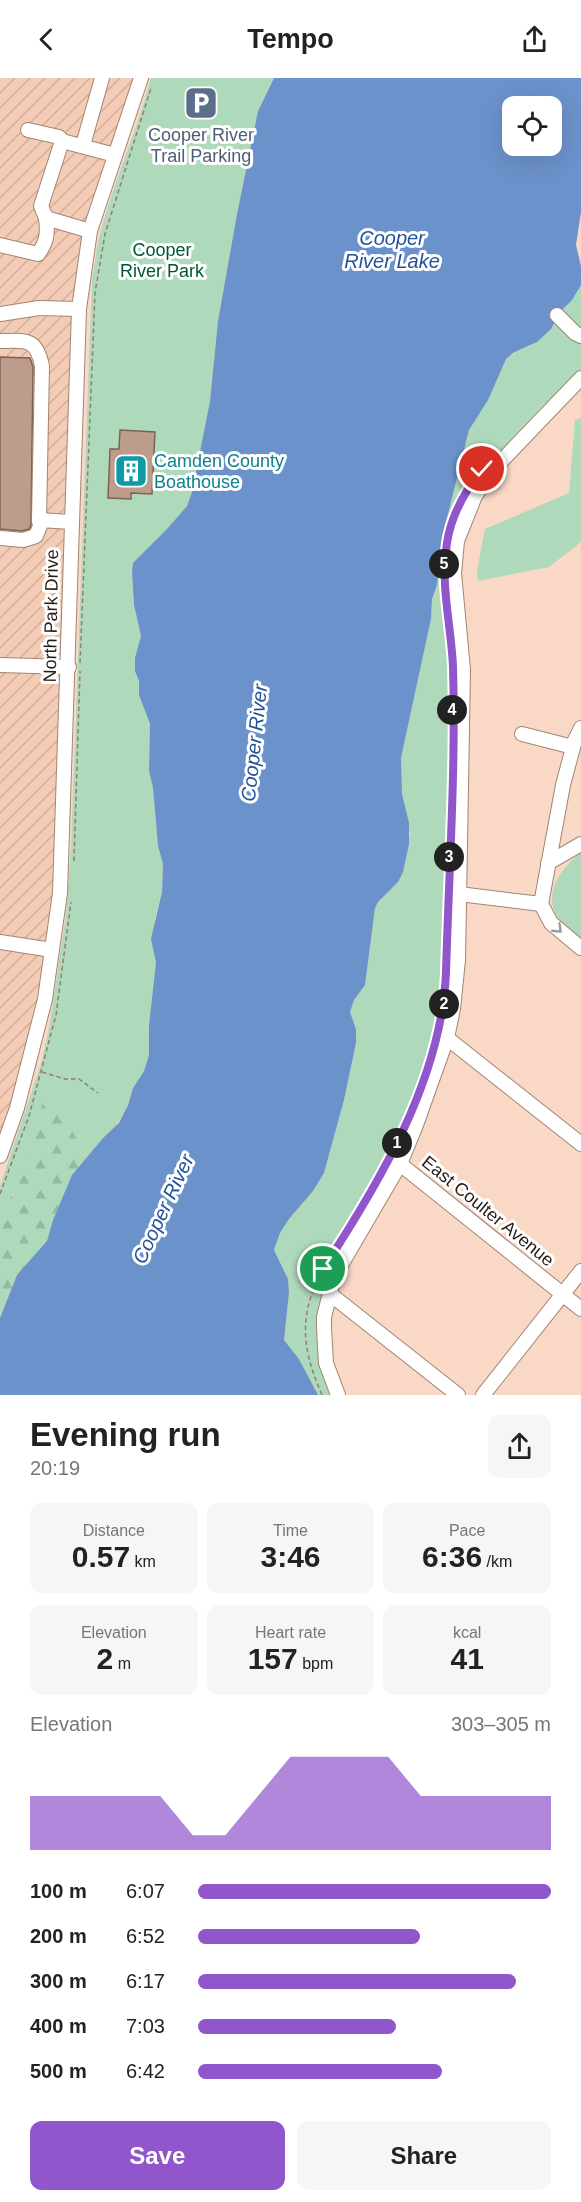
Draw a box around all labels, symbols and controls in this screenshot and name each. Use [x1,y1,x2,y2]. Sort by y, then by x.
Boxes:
icon: back [30,23,63,56]
icon: share [518,23,551,56]
text: Tempo [247,24,334,54]
parking icon: Cooper River Trail Parking [183,85,219,121]
map controls [502,96,562,156]
button: locate [502,96,562,156]
place label: Cooper River Trail Parking [148,125,254,166]
water label: Cooper River Lake [344,227,440,272]
park label: Cooper River Park [120,240,205,281]
pin [456,443,507,494]
place label: Camden County Boathouse [154,451,284,492]
icon: check [465,452,498,485]
building icon: Camden County Boathouse [113,453,149,489]
street label: North Park Drive [40,549,62,683]
pin: 5 [429,549,459,579]
text: 5 [440,555,448,572]
water label: Cooper River [237,682,271,803]
pin: 4 [437,695,467,725]
text: 4 [448,701,456,718]
pin: 3 [434,842,464,872]
text: 3 [445,848,453,865]
one-way arrow [551,922,561,933]
pin: 2 [429,989,459,1019]
text: 2 [440,995,448,1012]
pin: 1 [382,1128,412,1158]
text: 1 [393,1134,401,1151]
water label: Cooper River [128,1150,198,1267]
street label: East Coulter Avenue [418,1152,558,1270]
pin [297,1243,348,1294]
icon: arrive [306,1252,339,1285]
button: share [488,1415,551,1478]
text: Evening run [30,1416,221,1453]
text: 20:19 [30,1457,80,1479]
text: Distance [83,1522,145,1539]
text: Time [273,1522,308,1539]
text: Pace [449,1522,485,1539]
text: 0.57 [72,1540,130,1573]
text: 3:46 [260,1540,321,1573]
text: 6:36 [422,1540,482,1573]
text: km [130,1553,156,1570]
text: /km [482,1553,512,1570]
text: Elevation [81,1624,147,1641]
text: Heart rate [255,1624,326,1641]
text: kcal [453,1624,481,1641]
text: 2 [97,1642,113,1675]
text: 157 [248,1642,298,1675]
text: 41 [450,1642,484,1675]
text: m [113,1655,131,1672]
text: bpm [298,1655,333,1672]
text: Elevation [30,1713,112,1735]
text: 303–305 m [451,1713,551,1735]
text: 100 m [30,1880,87,1902]
text: 6:07 [126,1880,165,1902]
text: 200 m [30,1925,87,1947]
text: 6:52 [126,1925,165,1947]
text: 300 m [30,1970,87,1992]
text: 6:17 [126,1970,165,1992]
text: 400 m [30,2015,87,2037]
text: 7:03 [126,2015,165,2037]
text: 500 m [30,2060,87,2082]
text: 6:42 [126,2060,165,2082]
button: Save [30,2121,285,2190]
button: Share [297,2121,551,2190]

